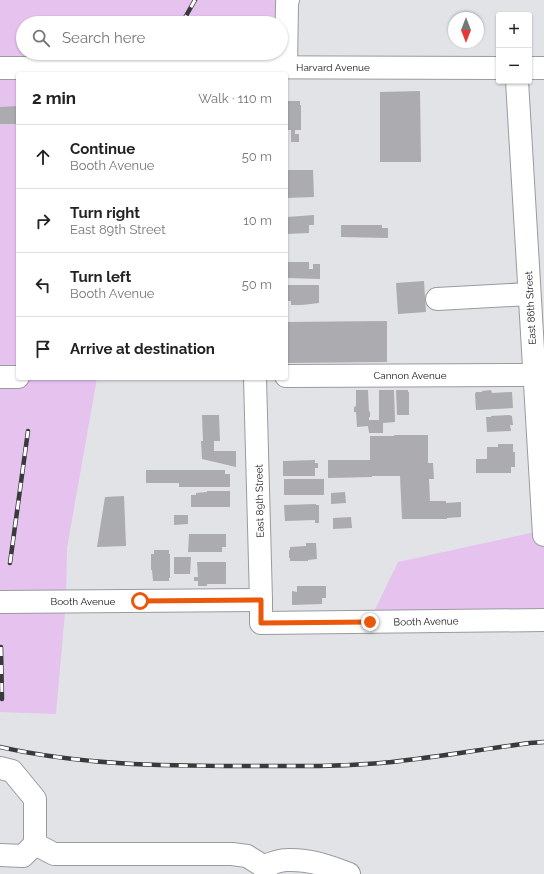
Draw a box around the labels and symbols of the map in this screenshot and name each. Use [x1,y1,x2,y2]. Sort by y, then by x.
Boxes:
north arrow [448,12,484,48]
street label: Harvard Avenue [296,62,370,73]
street label: East 86th Street [523,270,538,345]
street label: Cannon Avenue [373,370,447,381]
street label: East 89th Street [253,464,266,538]
route start [131,592,149,610]
street label: Booth Avenue [51,596,116,607]
route end [361,613,379,631]
street label: Booth Avenue [393,615,459,628]

